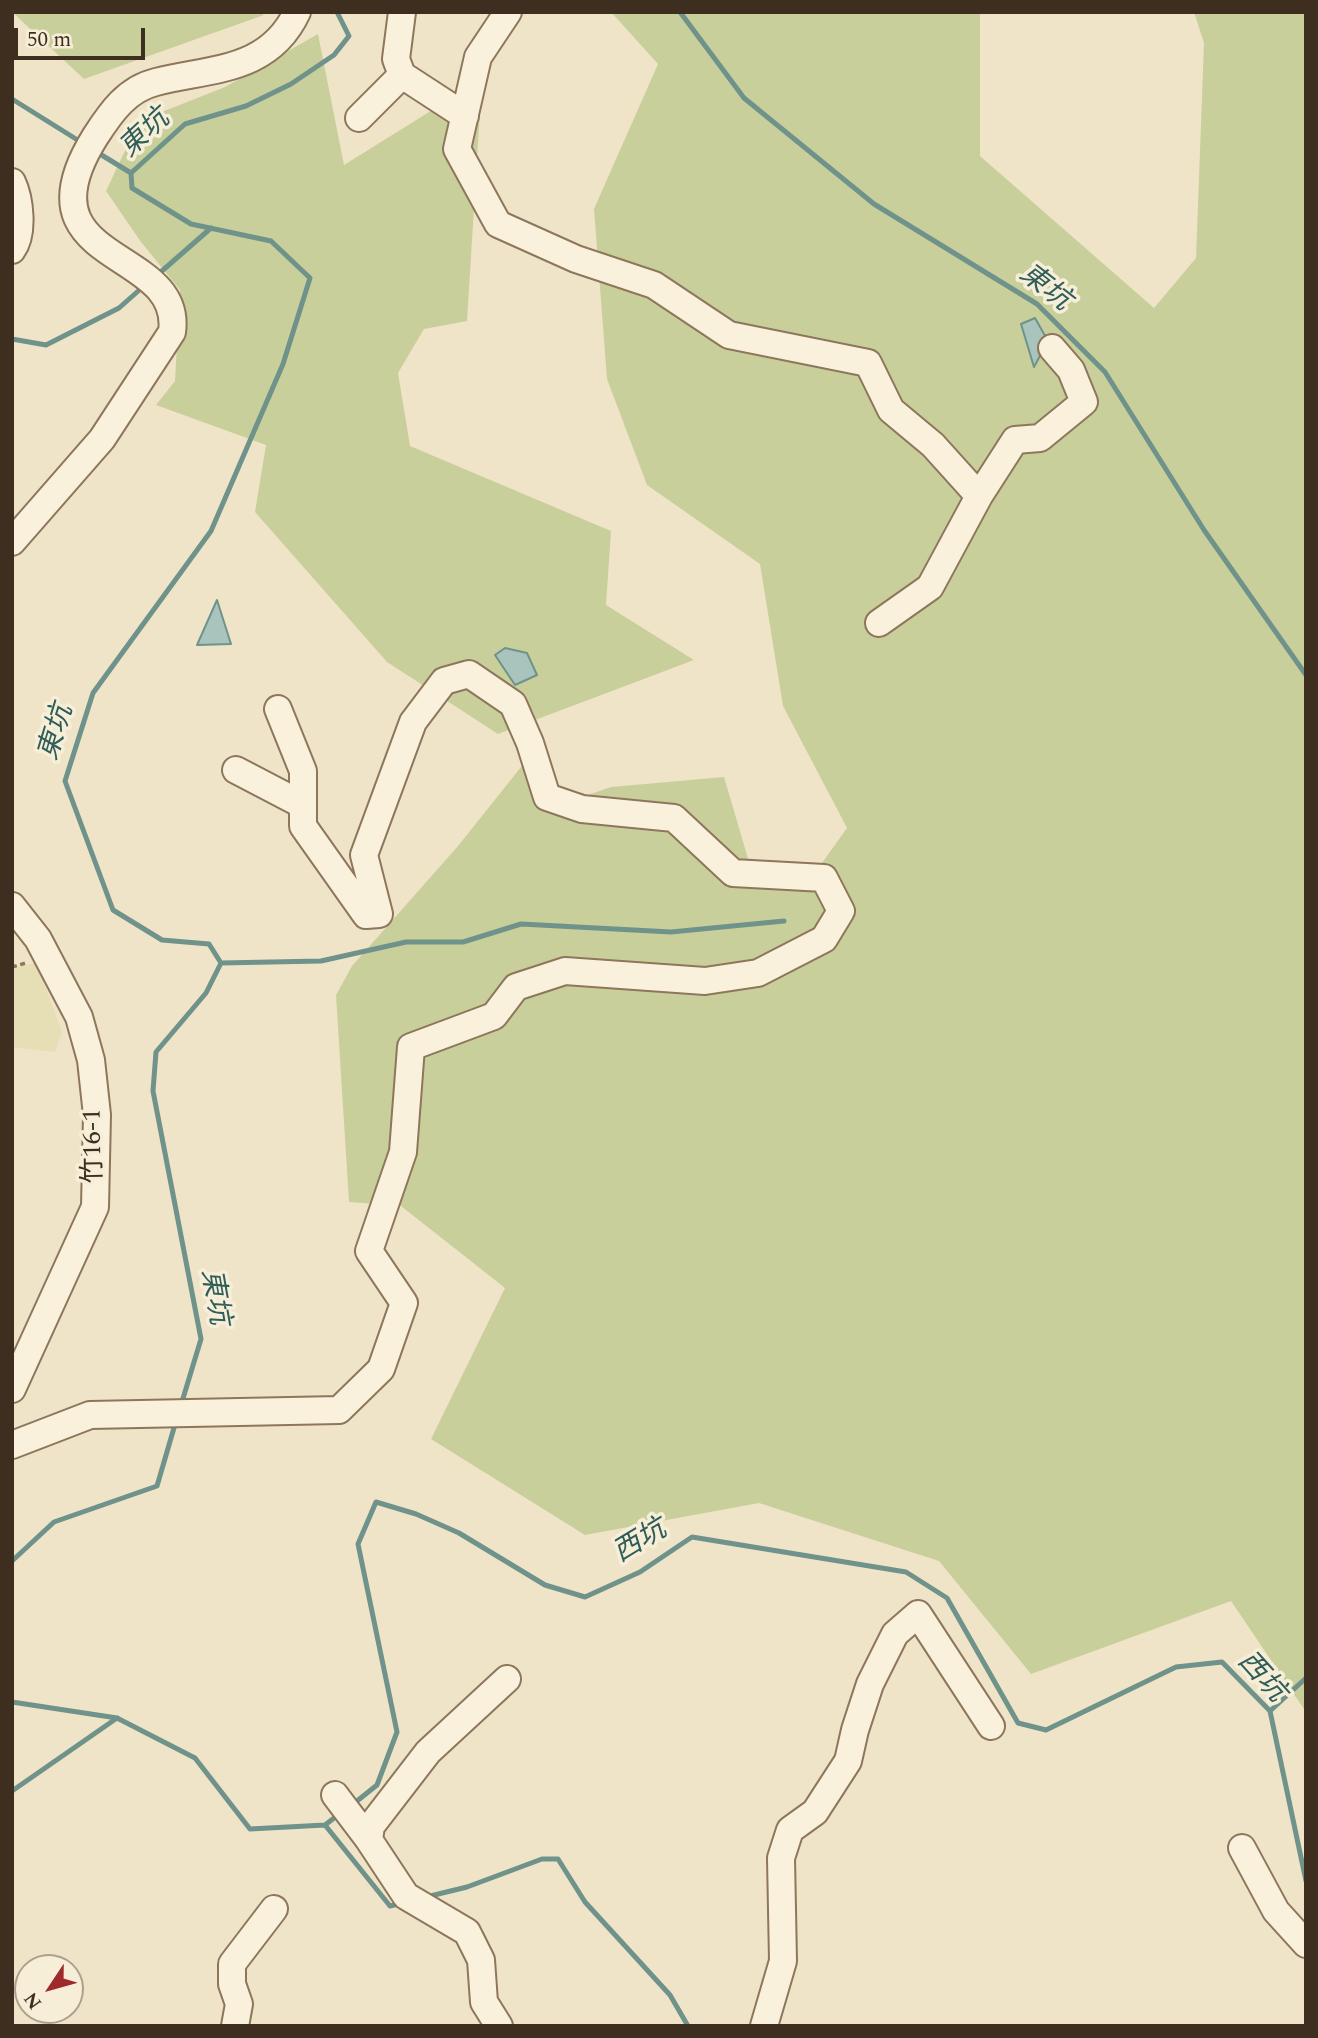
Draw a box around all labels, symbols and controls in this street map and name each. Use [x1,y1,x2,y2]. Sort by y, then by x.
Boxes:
scale bar [18,14,149,58]
text: 50 m [27,24,71,56]
water label: 東坑 [114,104,178,166]
water label: 東坑 [1012,259,1076,319]
water label: 東坑 [34,701,82,765]
street label: 竹16-1 [79,1108,111,1184]
water label: 東坑 [192,1267,234,1327]
water label: 西坑 [608,1514,674,1572]
water label: 西坑 [1229,1646,1291,1710]
north arrow [14,1954,84,2024]
text: N [17,1986,50,2015]

